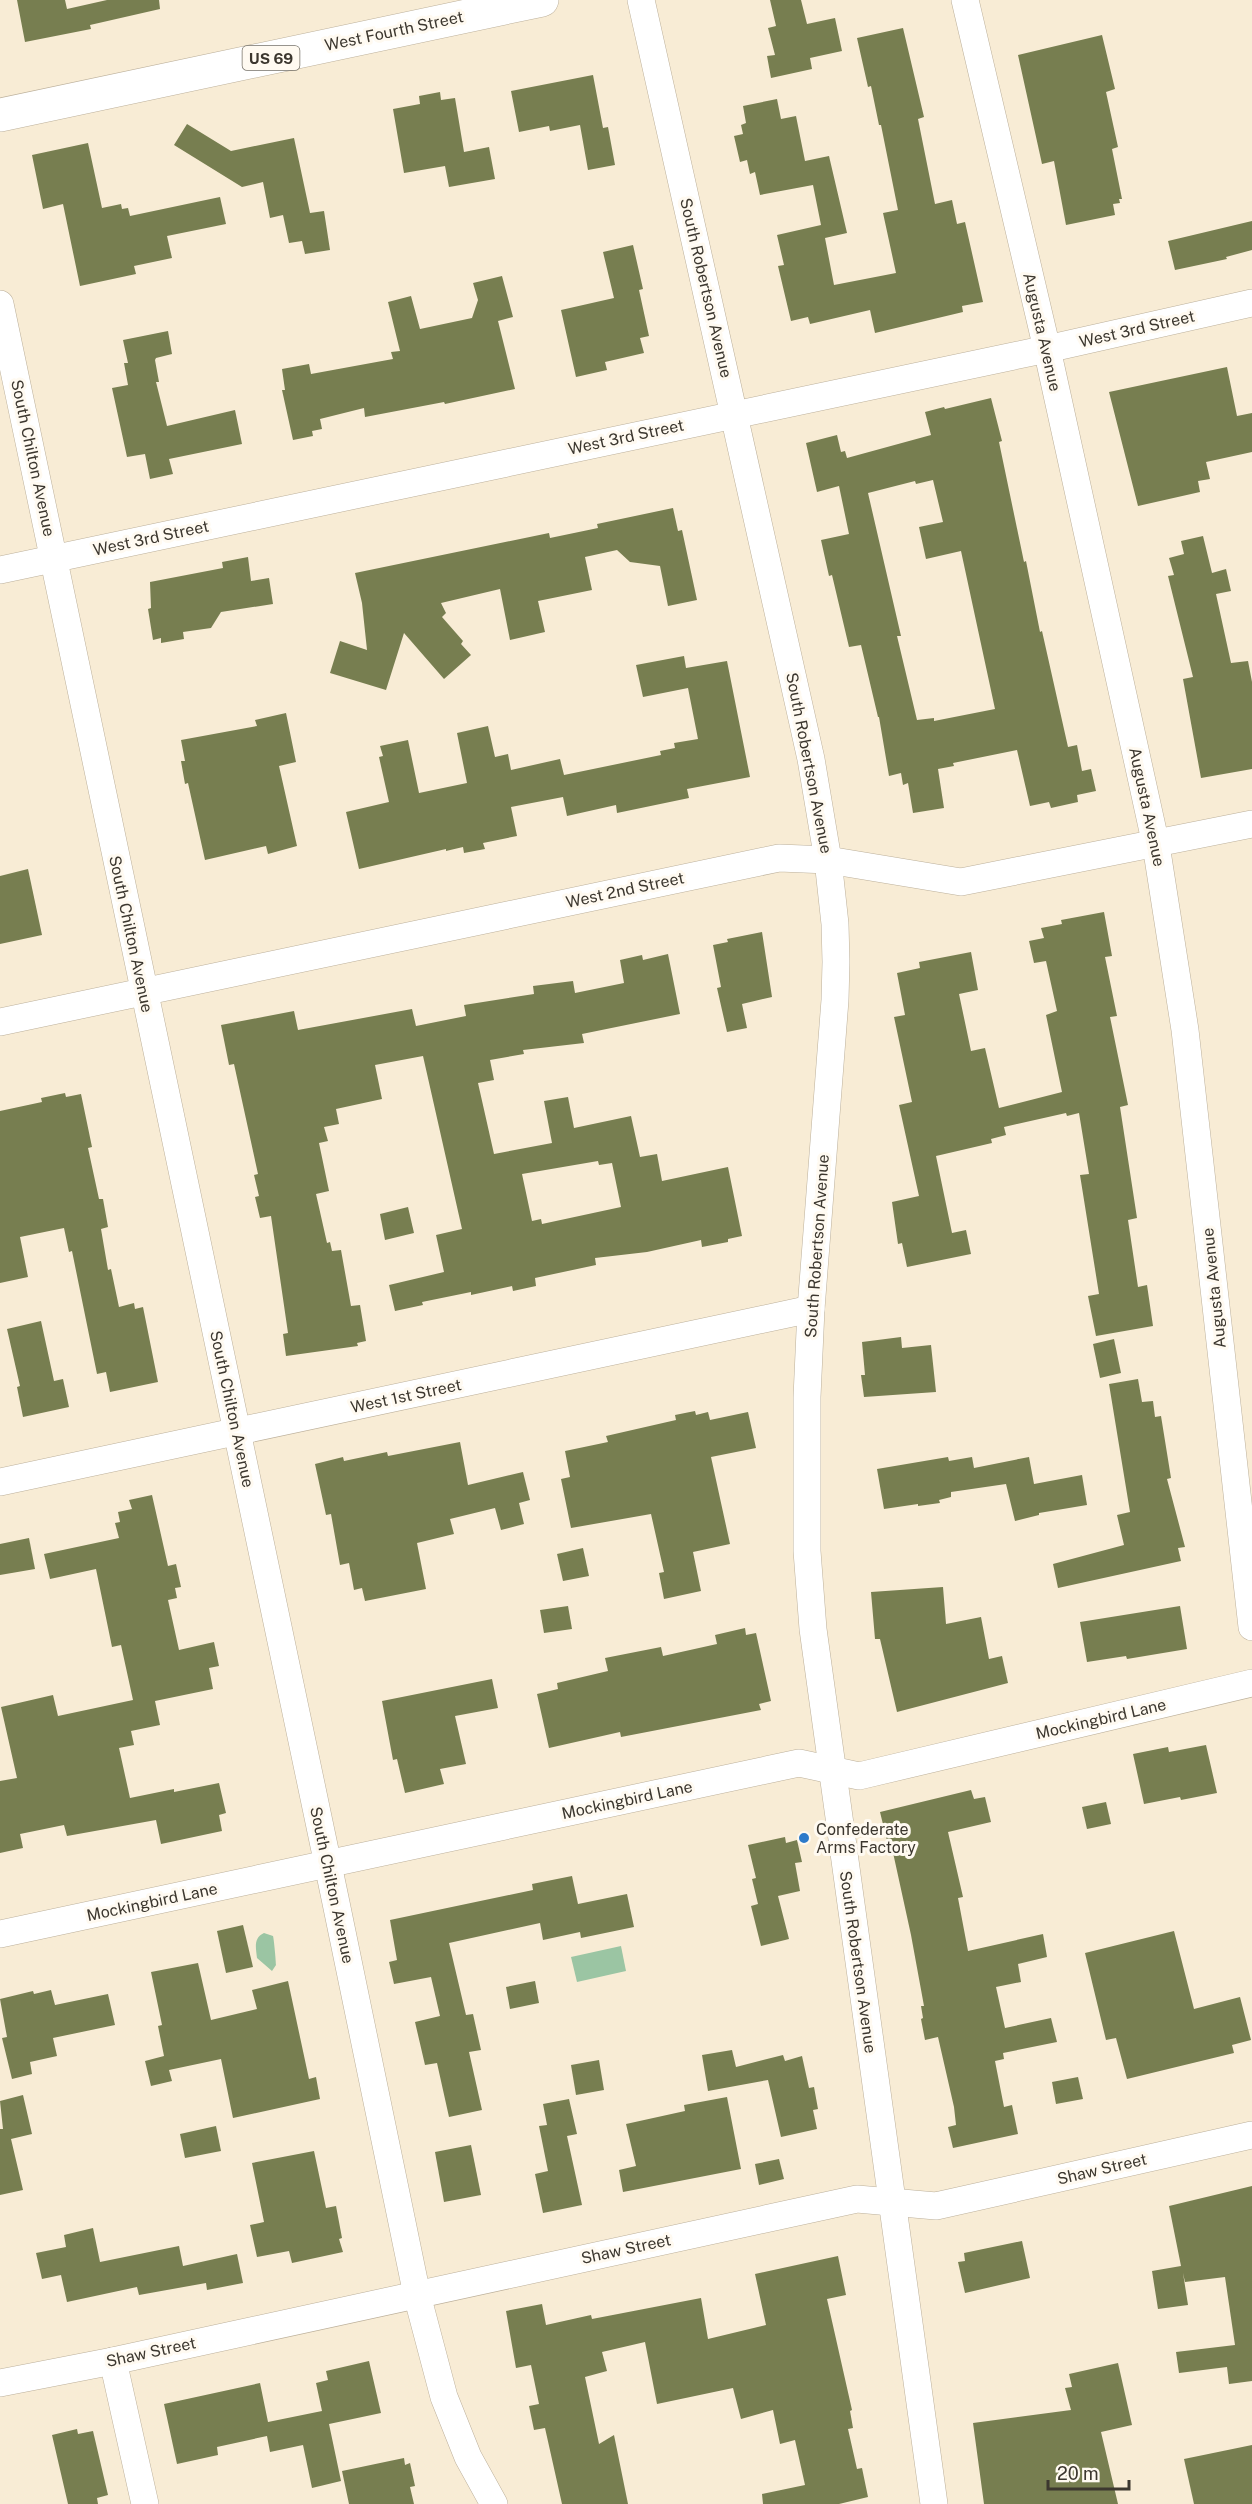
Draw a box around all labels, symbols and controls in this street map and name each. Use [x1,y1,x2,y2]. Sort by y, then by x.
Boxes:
street label: West Fourth Street [323,7,465,55]
road number: US 69 [242,46,300,70]
street label: South Robertson Avenue [676,196,736,380]
street label: Augusta Avenue [1019,271,1065,393]
street label: West 3rd Street [1077,306,1197,352]
street label: South Chilton Avenue [7,378,59,538]
street label: West 3rd Street [566,415,686,459]
street label: West 3rd Street [91,516,211,560]
street label: South Robertson Avenue [782,671,836,855]
street label: Augusta Avenue [1125,746,1169,868]
street label: South Chilton Avenue [105,854,157,1014]
street label: West 2nd Street [564,868,686,912]
street label: South Robertson Avenue [801,1154,833,1338]
street label: Augusta Avenue [1198,1227,1230,1349]
street label: South Chilton Avenue [206,1329,258,1489]
street label: West 1st Street [349,1375,463,1417]
street label: Mockingbird Lane [1034,1695,1168,1743]
street label: Mockingbird Lane [560,1777,694,1823]
street label: South Chilton Avenue [306,1805,358,1965]
place label: Confederate Arms Factory [816,1820,916,1857]
marker: Confederate Arms Factory [797,1831,811,1845]
street label: South Robertson Avenue [836,1870,880,2054]
street label: Mockingbird Lane [85,1879,219,1925]
street label: Shaw Street [1055,2149,1149,2189]
street label: Shaw Street [579,2230,673,2268]
street label: Shaw Street [104,2333,198,2371]
scale bar [1048,2453,1129,2491]
text: 20 m [1057,2463,1099,2484]

